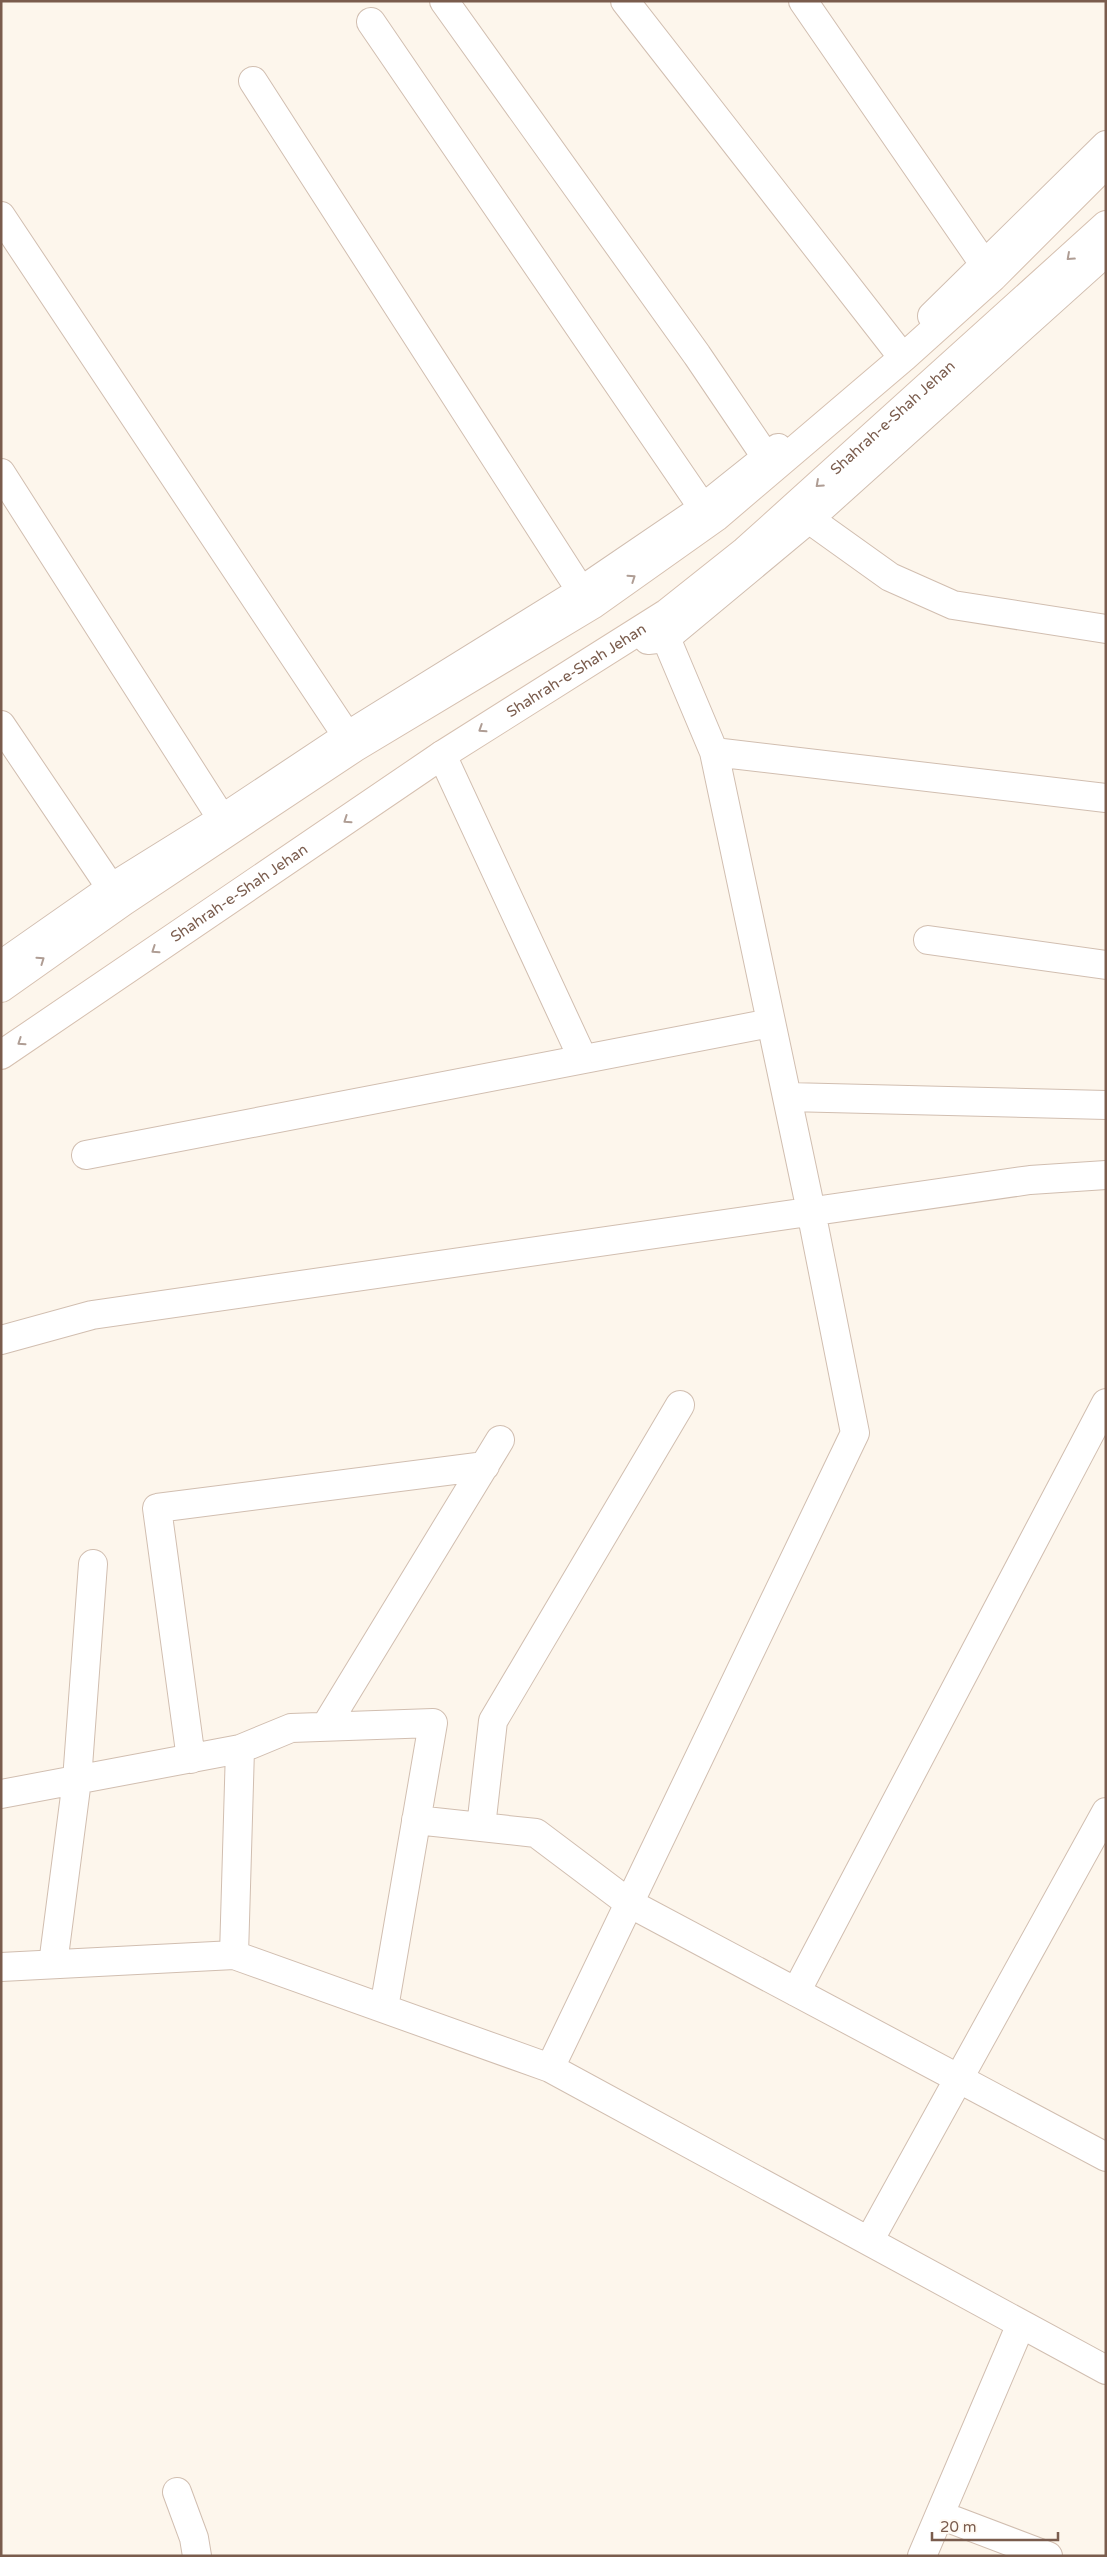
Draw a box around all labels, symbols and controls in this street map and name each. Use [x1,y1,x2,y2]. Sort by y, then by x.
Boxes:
one-way arrow [1066,252,1075,261]
street label: Shahrah-e-Shah Jehan [827,357,959,479]
one-way arrow [816,478,825,487]
one-way arrow [626,575,636,584]
street label: Shahrah-e-Shah Jehan [503,620,649,721]
one-way arrow [479,723,488,733]
one-way arrow [343,814,353,823]
street label: Shahrah-e-Shah Jehan [167,840,311,946]
one-way arrow [151,944,160,954]
one-way arrow [35,957,45,966]
one-way arrow [17,1036,26,1045]
scale bar [932,2510,1058,2542]
text: 20 m [940,2518,977,2536]

